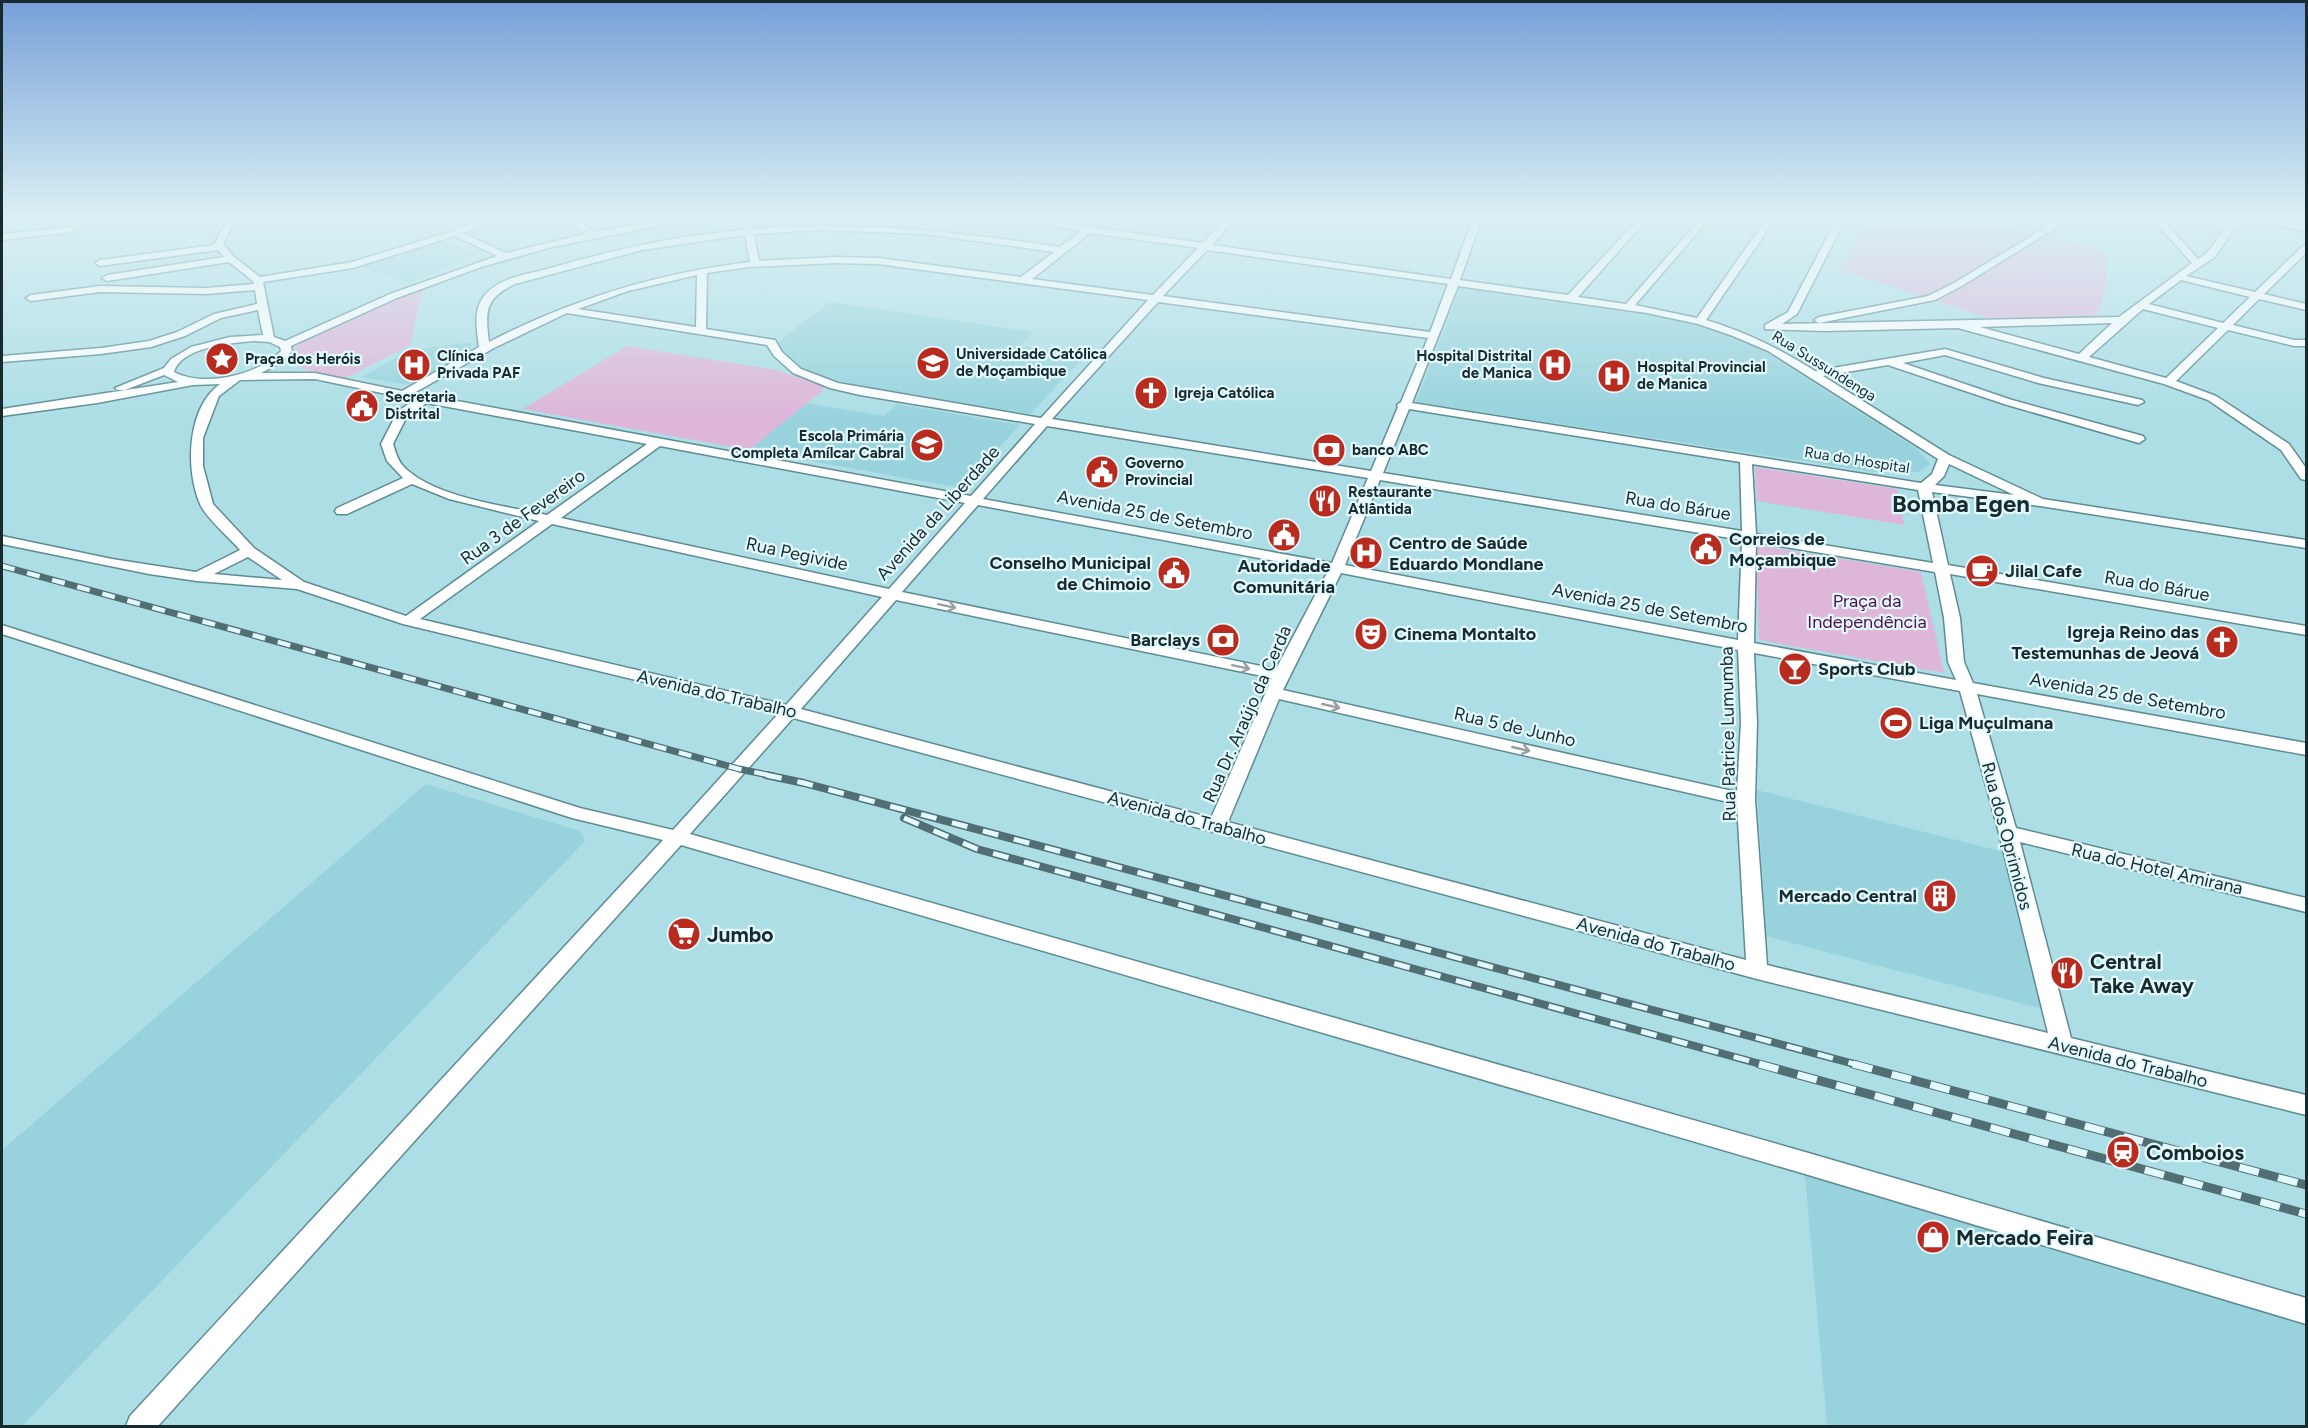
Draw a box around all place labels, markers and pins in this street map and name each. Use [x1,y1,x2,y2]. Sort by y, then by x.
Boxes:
place icon: Praça dos Heróis [204,341,240,377]
school or university icon: Universidade Católica de Moçambique [915,345,951,381]
place label: Universidade Católica de Moçambique [956,345,1107,380]
hospital icon: Clínica Privada PAF [396,347,432,383]
place label: Clínica Privada PAF [437,347,520,382]
place label: Hospital Distrital de Manica [1416,347,1532,382]
hospital icon: Hospital Distrital de Manica [1537,347,1573,383]
place label: Praça dos Heróis [245,350,361,368]
hospital icon: Hospital Provincial de Manica [1596,358,1632,394]
place label: Hospital Provincial de Manica [1637,358,1766,393]
church icon: Igreja Católica [1133,375,1169,411]
place label: Igreja Católica [1174,384,1275,402]
public building icon: Secretaria Distrital [344,388,380,424]
place label: Secretaria Distrital [385,388,456,423]
place label: Escola Primária Completa Amílcar Cabral [731,427,904,462]
school or university icon: Escola Primária Completa Amílcar Cabral [909,427,945,463]
bank icon: banco ABC [1311,432,1347,468]
place label: banco ABC [1352,441,1429,459]
public building icon: Governo Provincial [1084,454,1120,490]
place label: Governo Provincial [1125,454,1193,489]
restaurant icon: Restaurante Atlântida [1307,483,1343,519]
place label: Restaurante Atlântida [1348,483,1432,518]
public building icon: Autoridade Comunitária [1266,517,1302,553]
place label: Correios de Moçambique [1729,528,1836,571]
public building icon: Correios de Moçambique [1688,531,1724,567]
place label: Centro de Saúde Eduardo Mondlane [1389,532,1543,575]
hospital icon: Centro de Saúde Eduardo Mondlane [1348,535,1384,571]
place label: Conselho Municipal de Chimoio [990,552,1151,595]
cafe icon: Jilal Cafe [1964,553,2000,589]
public building icon: Conselho Municipal de Chimoio [1156,555,1192,591]
place label: Autoridade Comunitária [1233,555,1335,598]
place label: Jilal Cafe [2005,560,2082,582]
theatre icon: Cinema Montalto [1353,616,1389,652]
place label: Igreja Reino das Testemunhas de Jeová [2011,621,2200,664]
bank icon: Barclays [1205,622,1241,658]
place label: Cinema Montalto [1394,623,1536,645]
church icon: Igreja Reino das Testemunhas de Jeová [2204,624,2240,660]
place label: Barclays [1130,629,1201,651]
bar icon: Sports Club [1777,651,1813,687]
place label: Sports Club [1818,658,1916,680]
sports icon: Liga Muçulmana [1878,705,1914,741]
place label: Liga Muçulmana [1919,712,2053,734]
building icon: Mercado Central [1922,878,1958,914]
place label: Mercado Central [1779,885,1917,907]
supermarket icon: Jumbo [666,916,702,952]
place label: Jumbo [707,922,774,947]
place label: Central Take Away [2090,949,2195,998]
restaurant icon: Central Take Away [2049,955,2085,991]
station icon: Comboios [2105,1134,2141,1170]
place label: Comboios [2146,1140,2244,1165]
shop icon: Mercado Feira [1915,1219,1951,1255]
place label: Mercado Feira [1956,1225,2094,1250]

